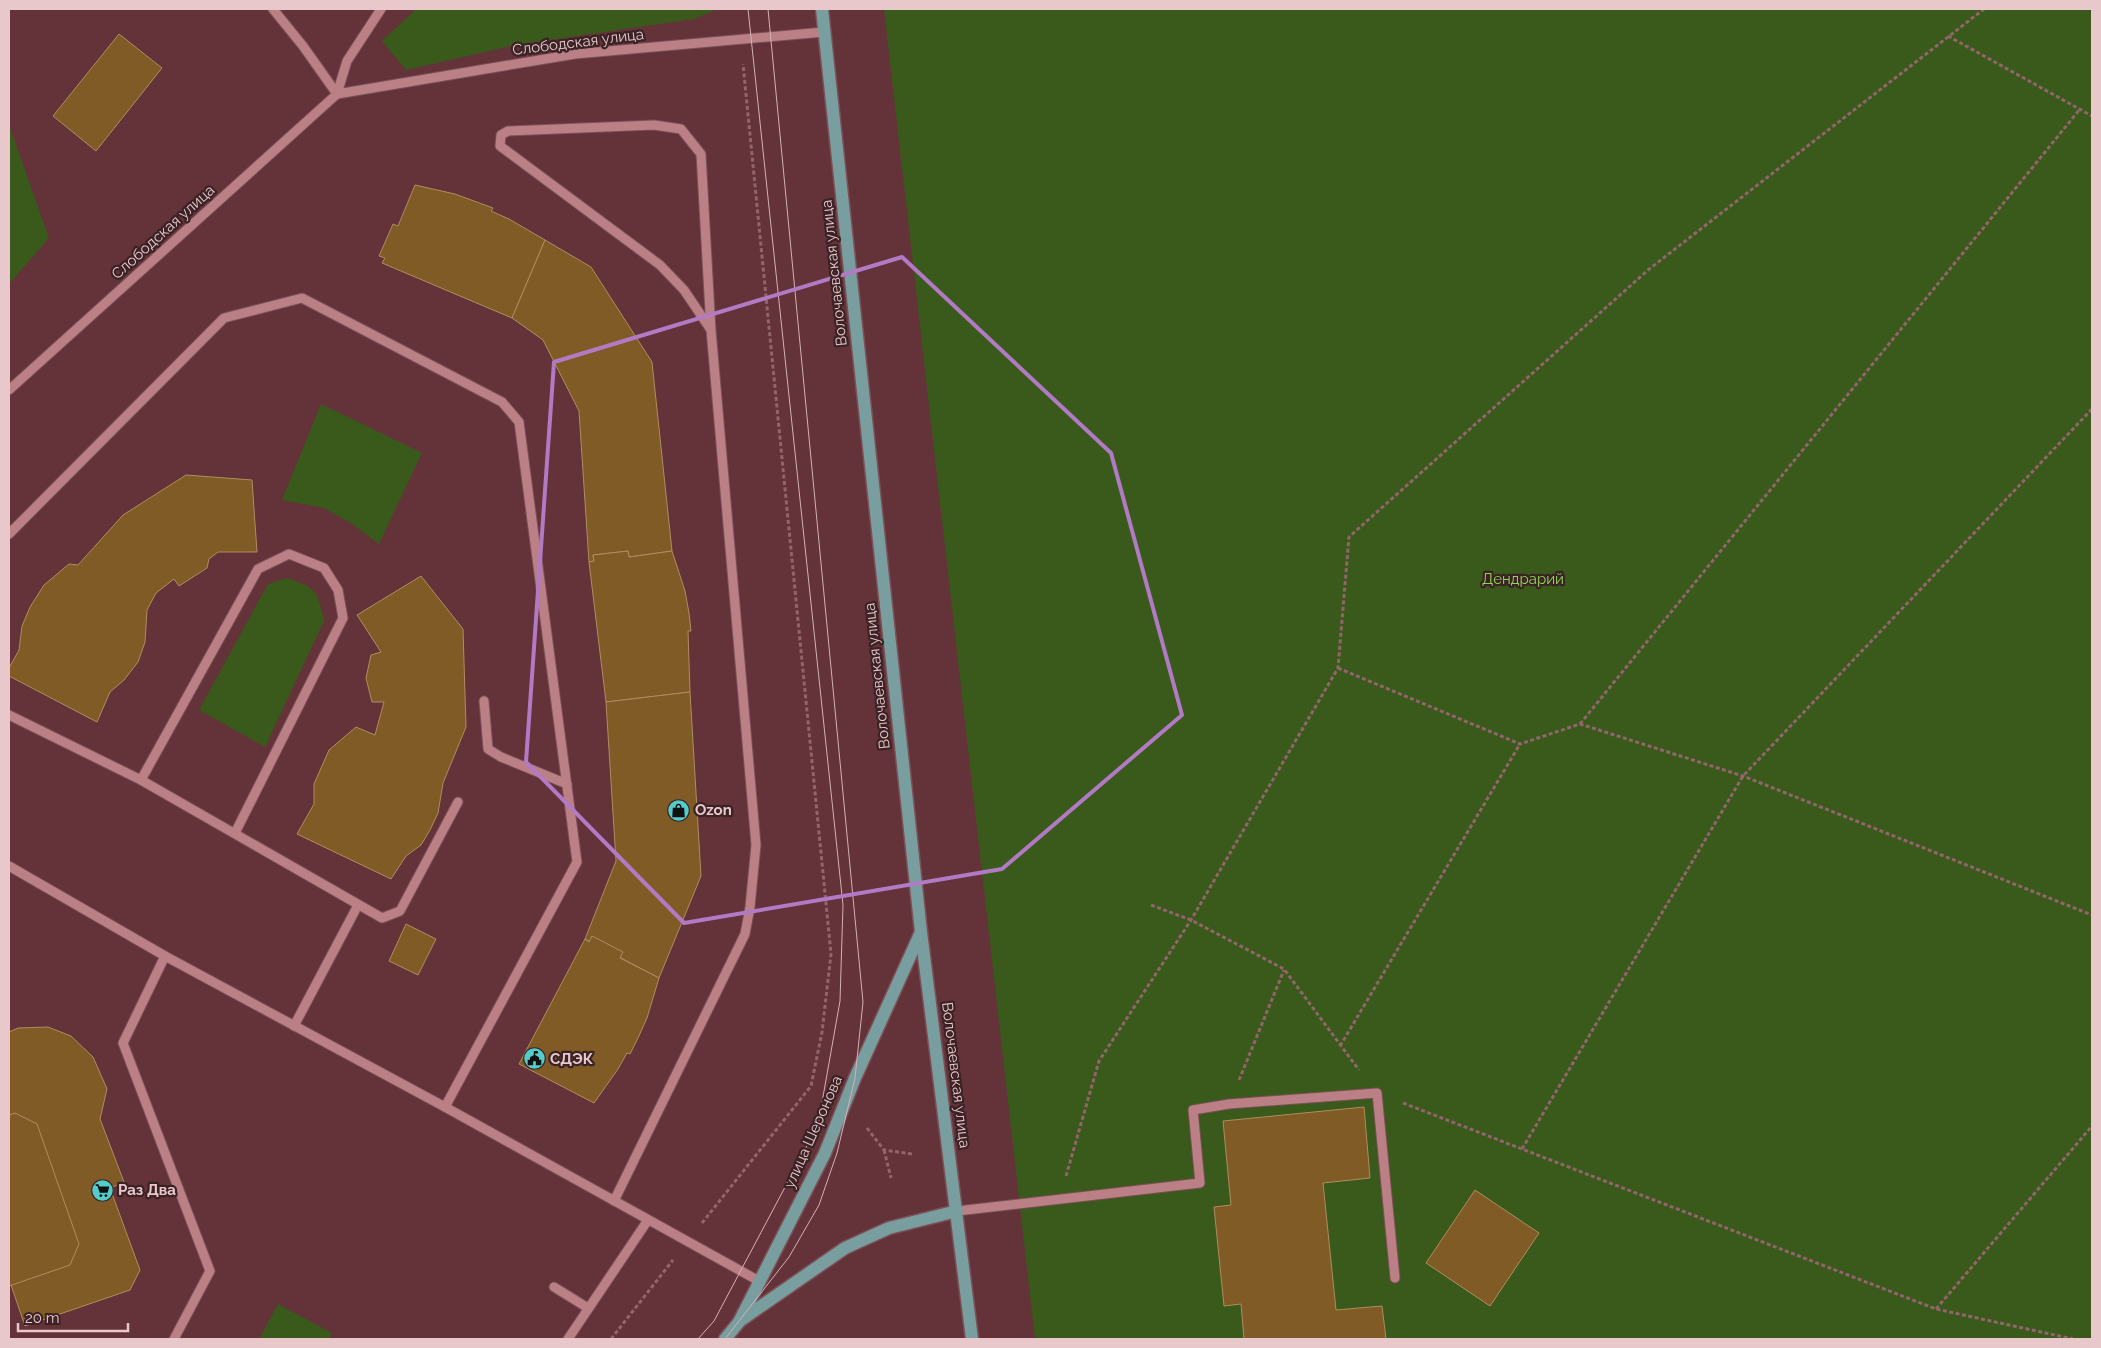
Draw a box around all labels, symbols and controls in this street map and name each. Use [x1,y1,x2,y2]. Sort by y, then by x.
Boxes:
street label: Слободская улица [511,25,645,59]
street label: Слободская улица [108,181,218,283]
street label: Волочаевская улица [817,199,851,347]
park label: Дендрарий [1482,570,1564,588]
street label: Волочаевская улица [860,602,894,750]
shop icon: Ozon [667,798,691,822]
place label: Ozon [695,801,732,819]
street label: Волочаевская улица [938,1001,974,1149]
public building icon: СДЭК [522,1047,546,1071]
place label: СДЭК [550,1050,594,1068]
street label: улица Шеронова [780,1073,846,1191]
supermarket icon: Раз Два [90,1178,114,1202]
place label: Раз Два [118,1181,176,1199]
scale bar [18,1300,128,1332]
text: 20 m [25,1309,60,1327]

